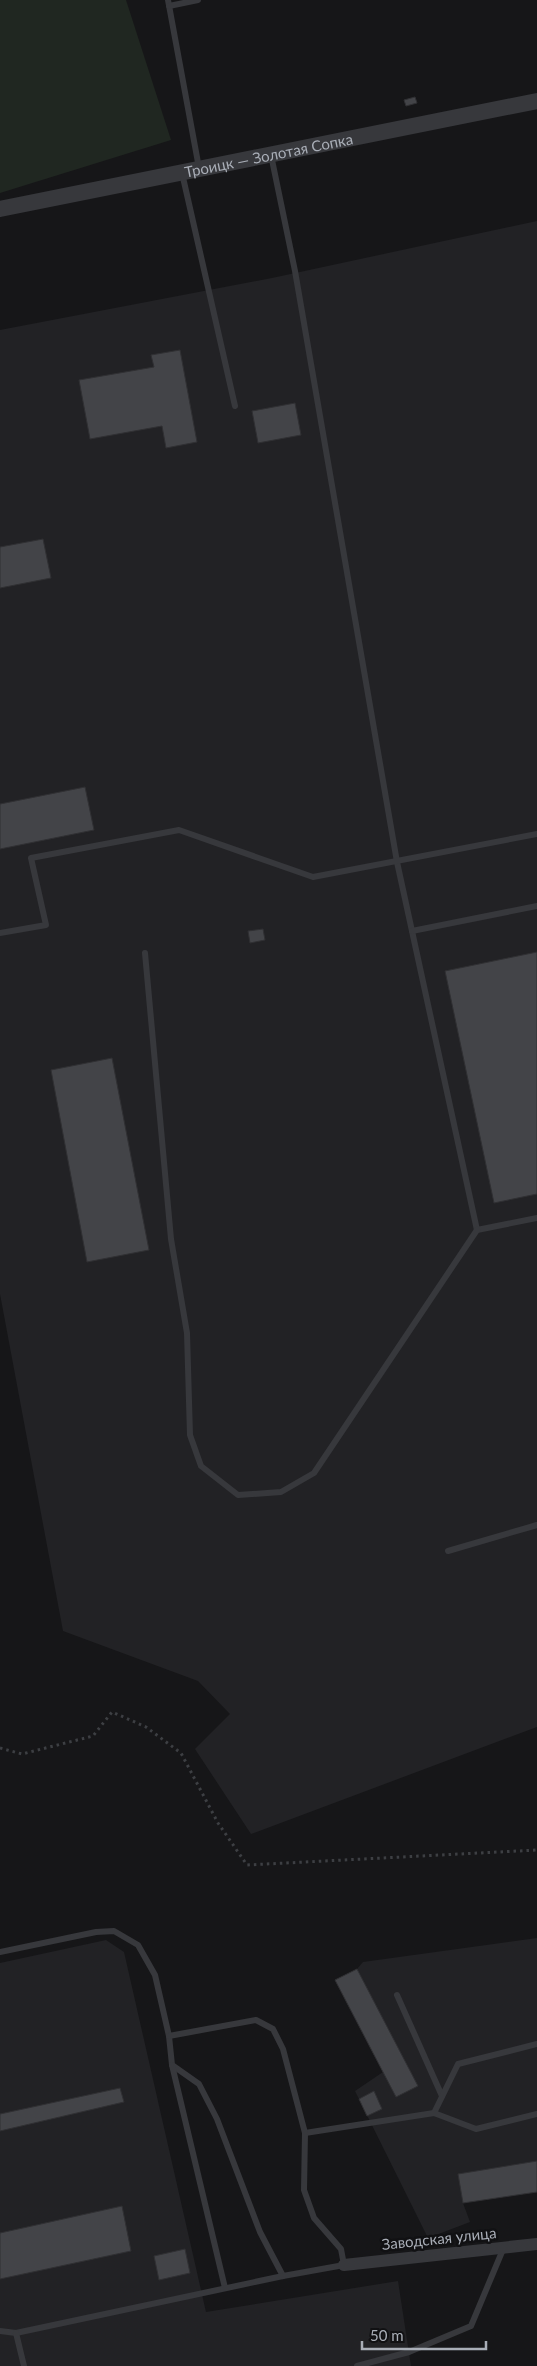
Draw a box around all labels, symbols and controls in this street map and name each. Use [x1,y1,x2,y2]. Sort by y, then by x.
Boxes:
street label: Троицк — Золотая Сопка [183,129,354,181]
street label: Заводская улица [381,2223,497,2253]
scale bar [362,2318,486,2350]
text: 50 m [370,2326,404,2344]

